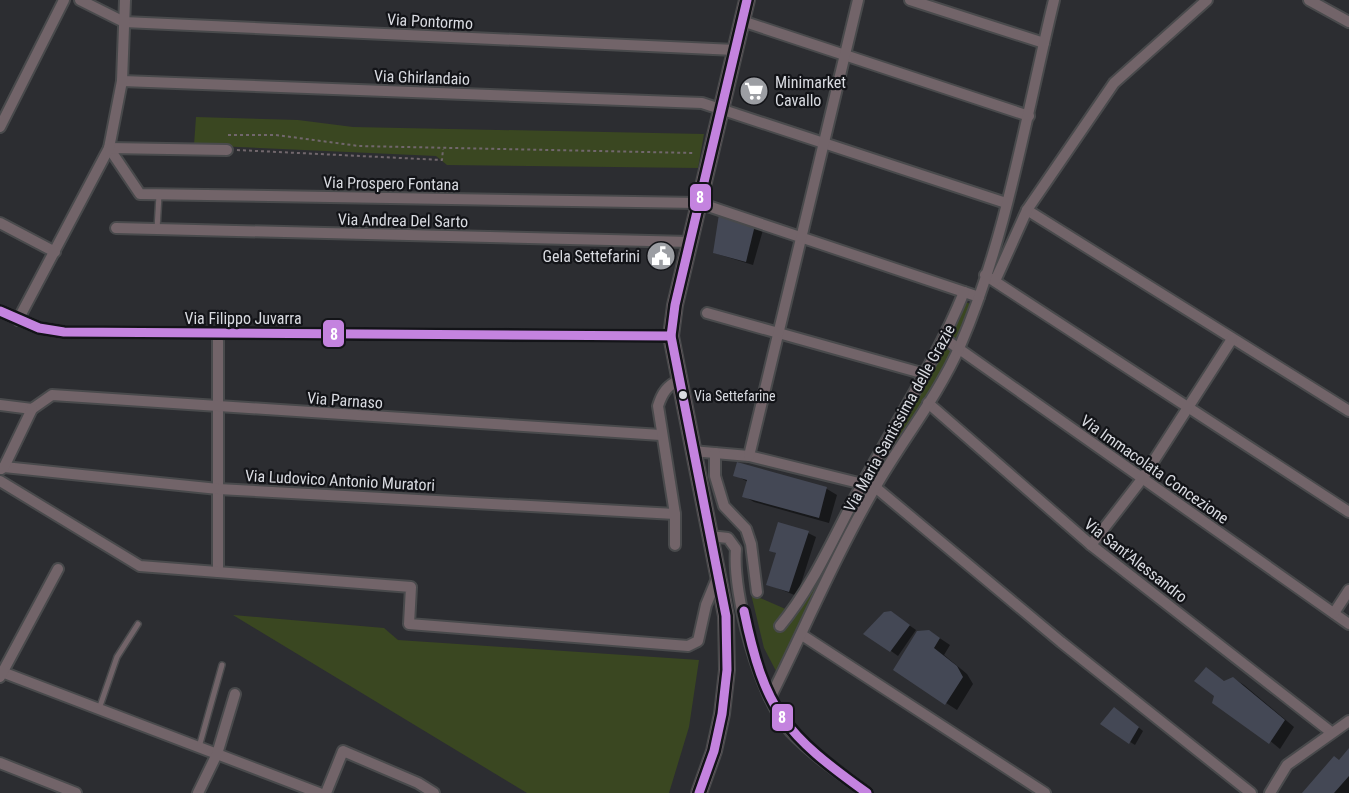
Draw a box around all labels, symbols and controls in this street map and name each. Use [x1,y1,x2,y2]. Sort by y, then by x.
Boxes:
street label: Via Pontormo [386,10,473,33]
street label: Via Ghirlandaio [374,66,470,89]
place label: Minimarket Cavallo [775,73,846,110]
supermarket icon: Minimarket Cavallo [738,75,770,107]
street label: Via Prospero Fontana [323,173,459,194]
line badge: 8 [689,183,712,212]
text: 8 [696,188,704,207]
street label: Via Andrea Del Sarto [338,210,468,231]
public building icon: Gela Settefarini [645,240,677,272]
place label: Gela Settefarini [543,247,640,266]
street label: Via Filippo Juvarra [184,309,302,328]
line badge: 8 [322,319,345,348]
street label: Via Maria Santissima delle Grazie [840,321,959,515]
text: 8 [330,325,338,344]
street label: Via Parnaso [306,388,384,413]
place label: Via Settefarine [694,388,776,404]
marker: Via Settefarine [677,389,689,401]
street label: Via Immacolata Concezione [1077,411,1232,528]
street label: Via Ludovico Antonio Muratori [244,466,436,495]
street label: Via Sant'Alessandro [1080,514,1191,606]
line badge: 8 [771,703,794,732]
text: 8 [778,708,786,727]

